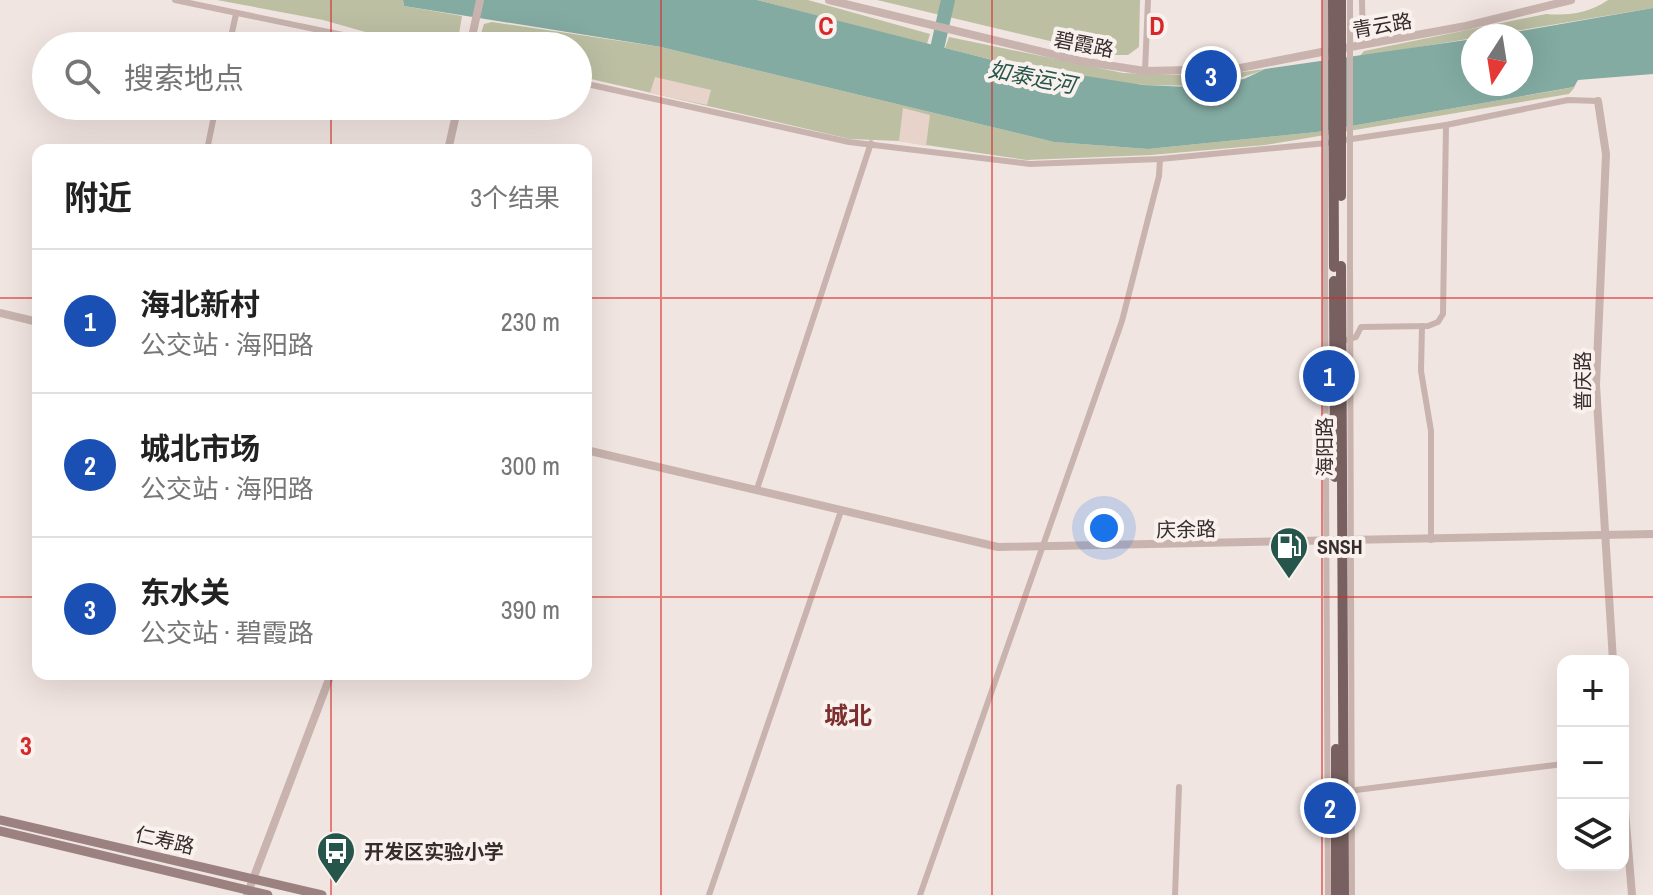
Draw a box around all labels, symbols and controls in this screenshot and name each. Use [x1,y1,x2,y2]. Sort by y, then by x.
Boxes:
street label: 青云路 [1350,6,1414,44]
text: C [818,8,834,43]
text: D [1149,8,1165,43]
north arrow [1461,24,1533,96]
street label: 碧霞路 [1052,25,1116,63]
search box [32,32,592,120]
pin: 3 [1185,46,1237,106]
icon: search [60,54,104,98]
water label: 如泰运河 [986,54,1082,101]
text: 搜索地点 [124,58,244,98]
text: 附近 [64,175,132,221]
text: 3个结果 [470,180,560,215]
text: 海北新村 [140,284,260,324]
text: 1 [84,304,96,339]
text: 230 m [501,304,560,339]
text: 公交站 · 海阳路 [140,327,314,362]
pin: 1 [1303,346,1355,406]
street label: 普庆路 [1569,351,1596,411]
street label: 海阳路 [1311,417,1338,477]
text: 城北市场 [140,428,260,468]
text: 2 [84,448,96,483]
text: 300 m [501,448,560,483]
text: 公交站 · 海阳路 [140,471,314,506]
your location [1084,508,1124,548]
street label: 庆余路 [1156,515,1216,543]
fuel station icon: SNSH [1268,525,1310,580]
place label: SNSH [1317,533,1363,560]
text: 东水关 [140,572,230,612]
text: 3 [84,592,96,627]
text: 390 m [501,592,560,627]
text: 公交站 · 碧霞路 [140,615,314,650]
map controls [1557,655,1629,871]
button: + [1557,655,1629,727]
district label: 城北 [824,699,872,731]
button: − [1557,727,1629,799]
text: 3 [20,728,32,763]
pin: 2 [1304,778,1356,838]
button: layers [1557,799,1629,871]
street label: 仁寿路 [133,820,197,860]
bus stop icon: 开发区实验小学 [315,830,357,885]
place label: 开发区实验小学 [364,838,504,865]

